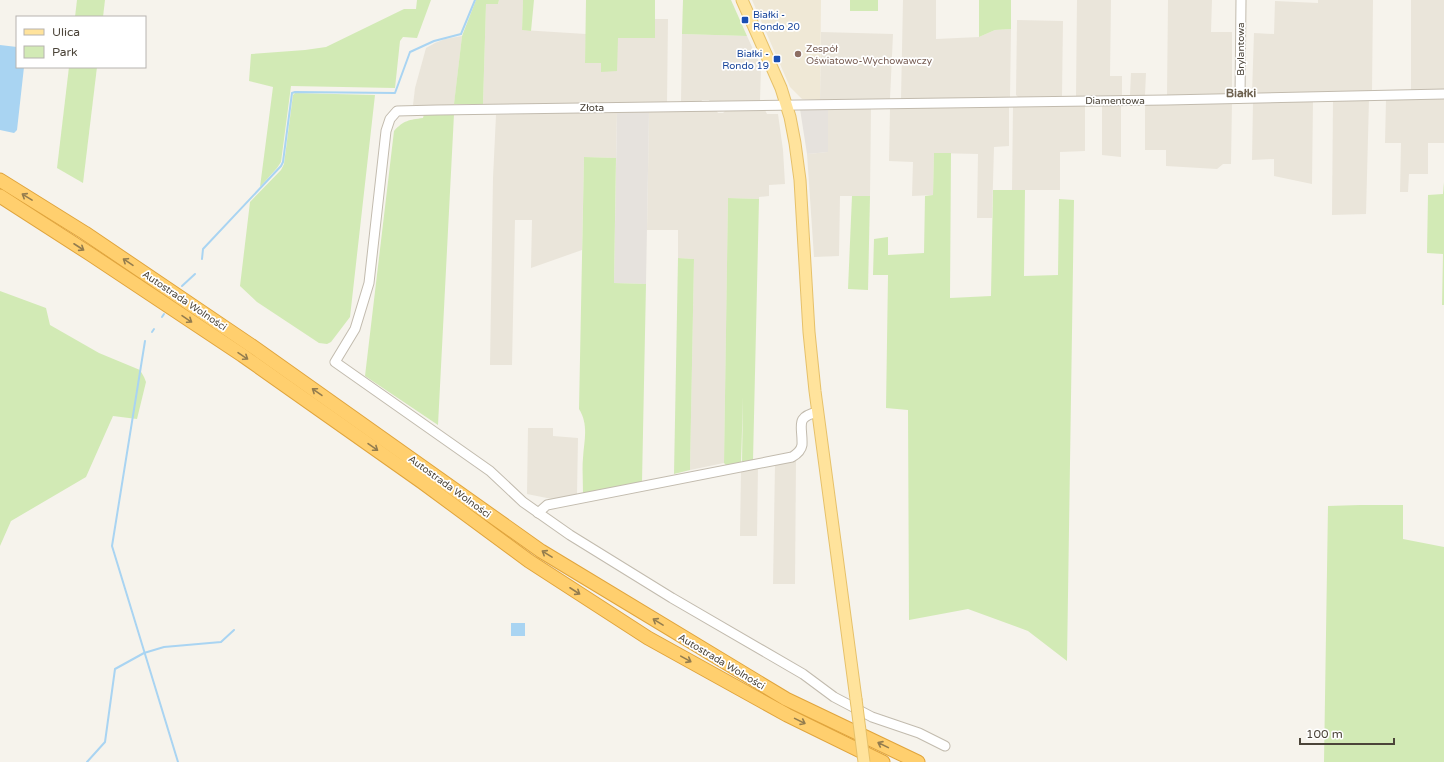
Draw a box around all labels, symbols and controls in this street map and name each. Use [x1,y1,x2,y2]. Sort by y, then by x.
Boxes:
place label: Białki - Rondo 20 [753,9,800,33]
marker: Białki - Rondo 20 [740,15,750,25]
legend [16,16,146,68]
street label: Brylantowa [1235,22,1247,76]
text: Ulica [52,25,80,39]
place label: Zespół Oświatowo-Wychowawczy [806,43,933,67]
text: Park [52,45,78,59]
place label: Białki - Rondo 19 [722,48,769,72]
marker: Zespół Oświatowo-Wychowawczy [793,49,803,59]
marker: Białki - Rondo 19 [772,54,782,64]
district label: Białki [1226,86,1256,100]
street label: Diamentowa [1085,95,1145,107]
street label: Złota [580,102,604,114]
one-way arrow [22,193,33,201]
one-way arrow [73,243,84,251]
one-way arrow [123,258,134,266]
street label: Autostrada Wolności [140,268,229,333]
one-way arrow [182,315,193,323]
one-way arrow [237,352,248,360]
one-way arrow [312,388,323,396]
one-way arrow [367,443,378,451]
street label: Autostrada Wolności [406,453,493,521]
one-way arrow [541,550,553,558]
one-way arrow [569,587,581,595]
one-way arrow [652,618,664,626]
street label: Autostrada Wolności [676,631,767,692]
one-way arrow [679,655,691,663]
one-way arrow [793,718,805,725]
scale bar [1300,720,1394,746]
text: 100 m [1306,727,1343,741]
one-way arrow [877,741,889,748]

